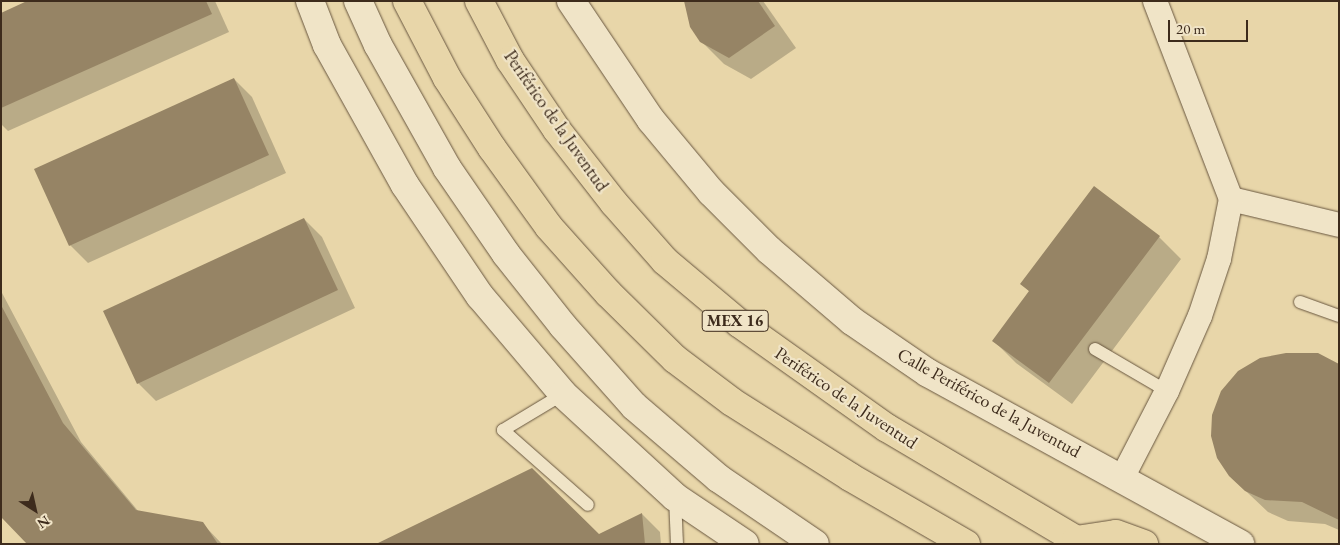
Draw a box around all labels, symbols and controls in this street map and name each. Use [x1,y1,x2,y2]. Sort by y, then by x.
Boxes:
scale bar [1170,10,1250,42]
text: 20 m [1176,19,1205,38]
street label: Periférico de la Juventud [499,46,613,196]
road number: MEX 16 [701,308,769,334]
street label: Periférico de la Juventud [771,342,921,454]
street label: Calle Periférico de la Juventud [893,343,1085,463]
north arrow [10,485,60,535]
text: N [34,512,53,533]

